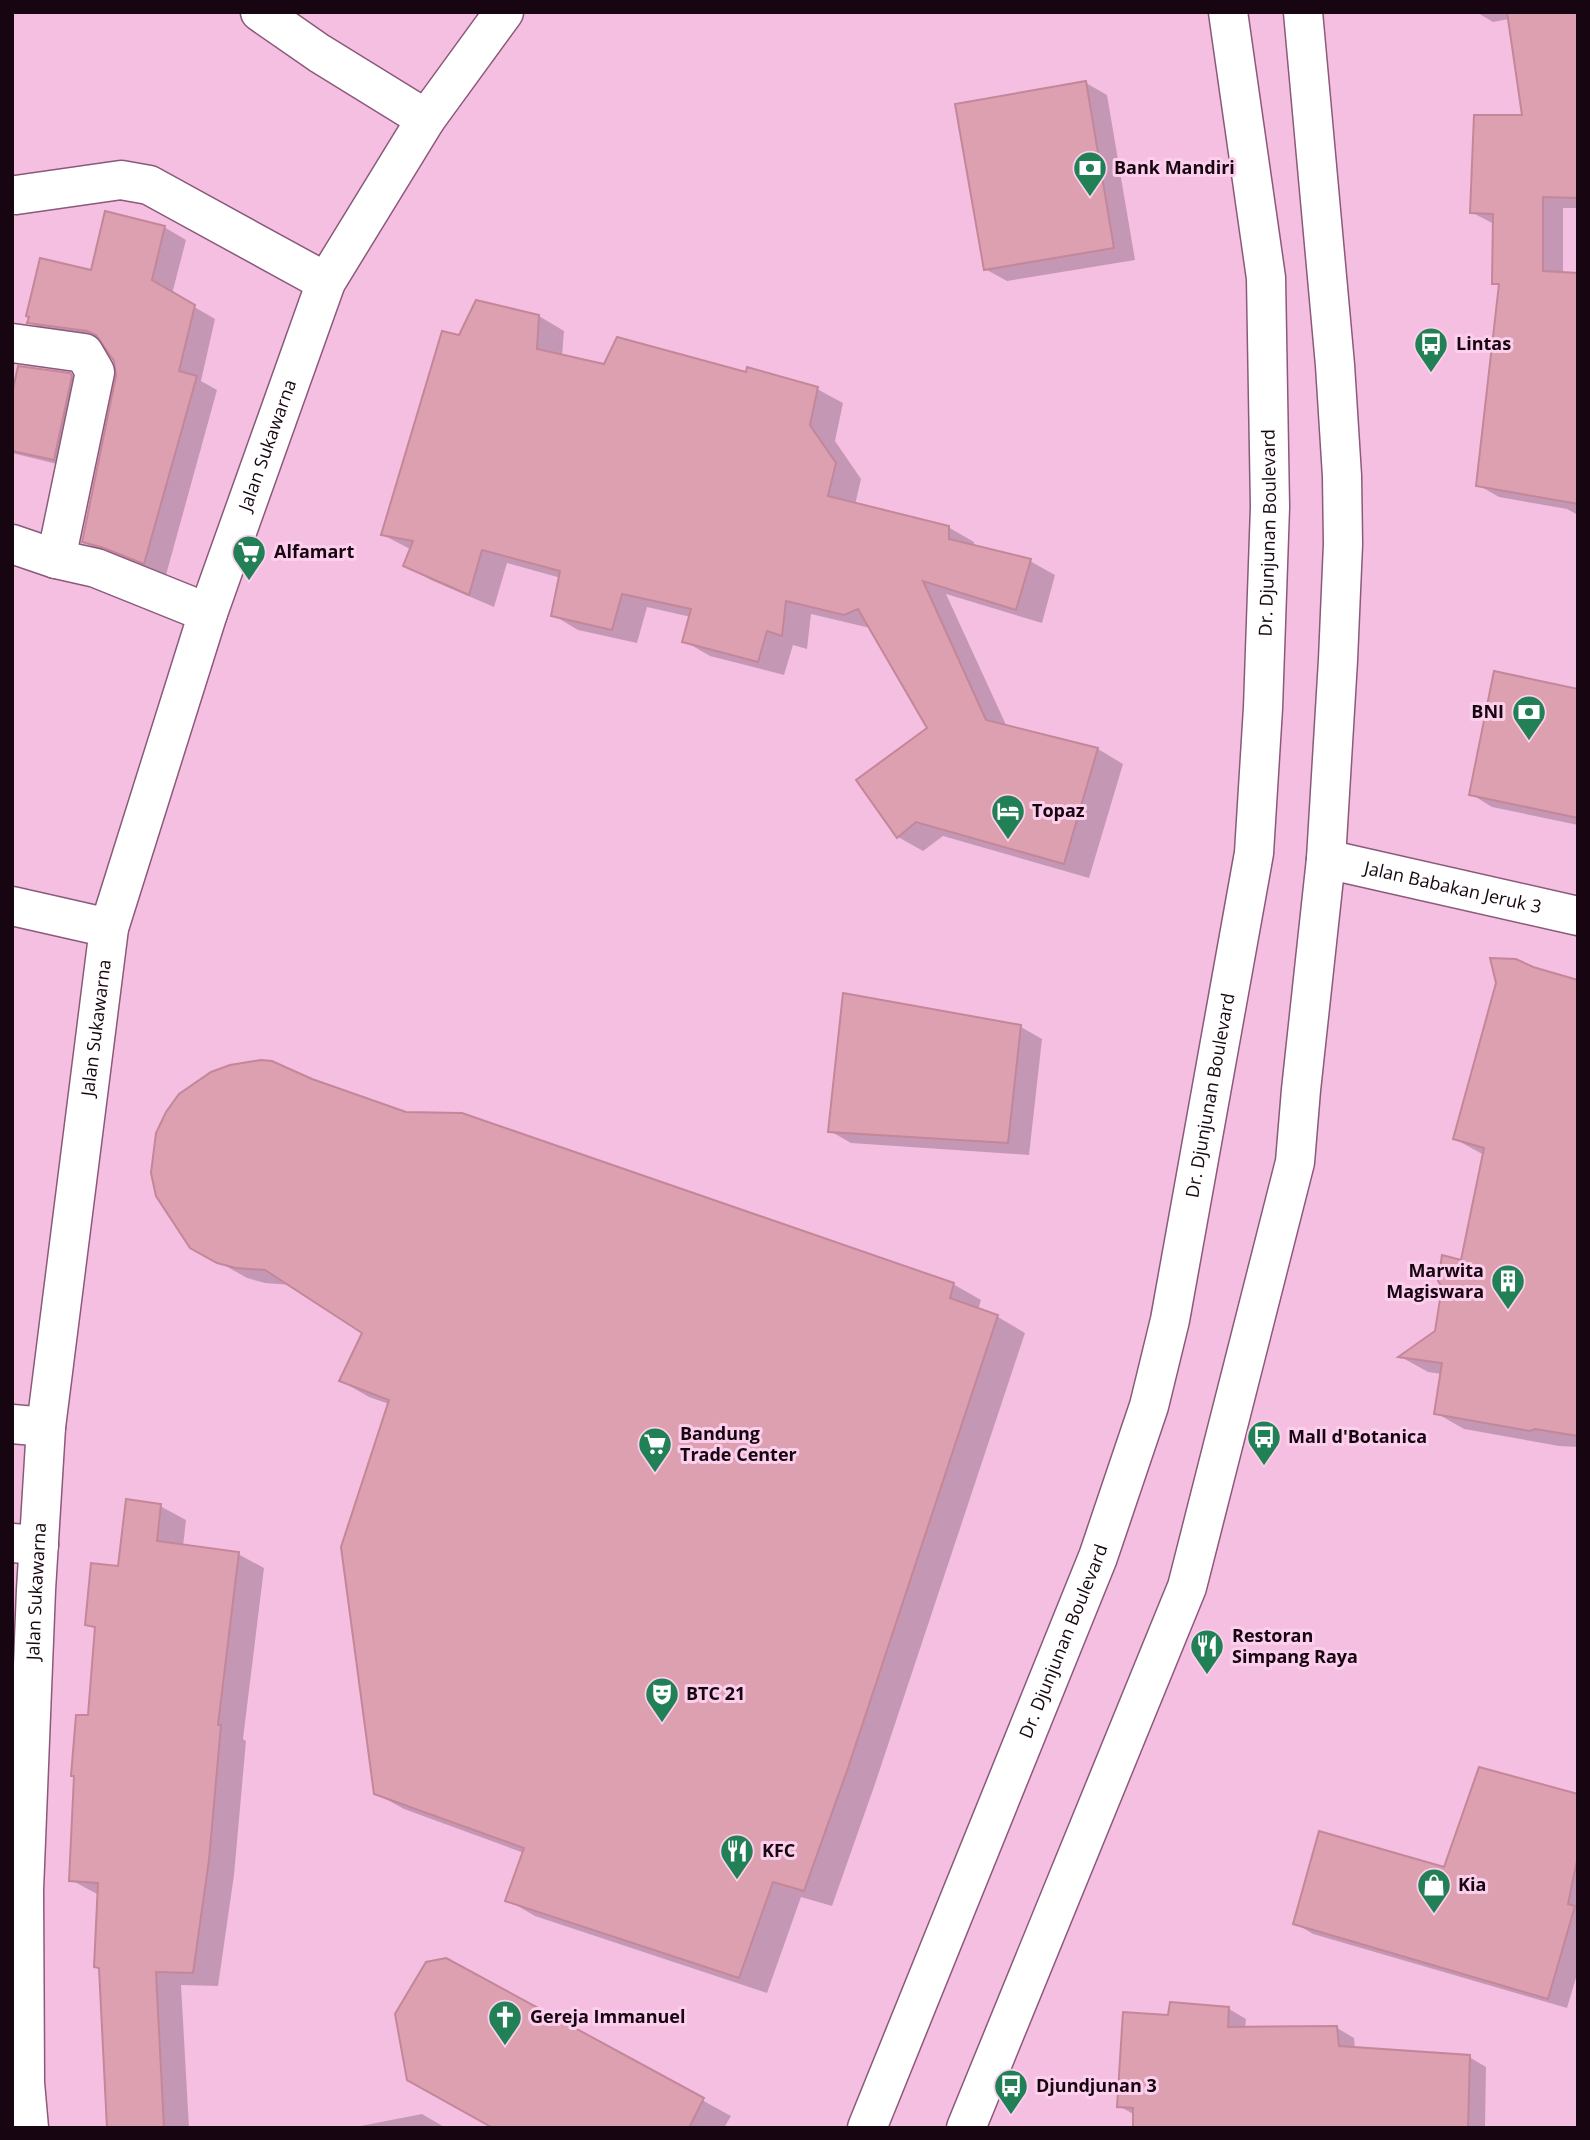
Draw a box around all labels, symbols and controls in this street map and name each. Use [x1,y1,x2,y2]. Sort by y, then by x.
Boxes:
bank icon: Bank Mandiri [1071,149,1109,198]
place label: Bank Mandiri [1114,155,1235,179]
bus stop icon: Lintas [1412,325,1450,374]
place label: Lintas [1456,331,1511,355]
street label: Jalan Sukawarna [232,376,301,516]
street label: Dr. Djunjunan Boulevard [1253,429,1281,637]
supermarket icon: Alfamart [230,533,268,582]
place label: Alfamart [274,539,354,563]
bank icon: BNI [1510,693,1548,742]
place label: BNI [1471,699,1504,723]
hotel icon: Topaz [989,792,1027,841]
place label: Topaz [1032,798,1085,822]
street label: Jalan Babakan Jeruk 3 [1360,855,1544,918]
street label: Jalan Sukawarna [75,958,116,1100]
street label: Dr. Djunjunan Boulevard [1179,991,1240,1200]
place label: Marwita Magiswara [1386,1258,1484,1303]
building icon: Marwita Magiswara [1489,1262,1527,1311]
bus stop icon: Mall d'Botanica [1245,1418,1283,1467]
place label: Bandung Trade Center [680,1421,797,1466]
place label: Mall d'Botanica [1288,1424,1427,1448]
supermarket icon: Bandung Trade Center [636,1425,674,1474]
street label: Jalan Sukawarna [20,1522,51,1663]
street label: Dr. Djunjunan Boulevard [1013,1541,1113,1742]
place label: Restoran Simpang Raya [1232,1623,1358,1668]
restaurant icon: Restoran Simpang Raya [1188,1627,1226,1676]
theatre icon: BTC 21 [643,1675,681,1724]
place label: BTC 21 [686,1681,745,1705]
restaurant icon: KFC [718,1832,756,1881]
place label: KFC [762,1838,795,1862]
shop icon: Kia [1415,1866,1453,1915]
place label: Kia [1458,1872,1486,1896]
church icon: Gereja Immanuel [486,1998,524,2047]
place label: Gereja Immanuel [530,2004,686,2028]
bus stop icon: Djundjunan 3 [992,2067,1030,2116]
place label: Djundjunan 3 [1036,2073,1157,2097]

